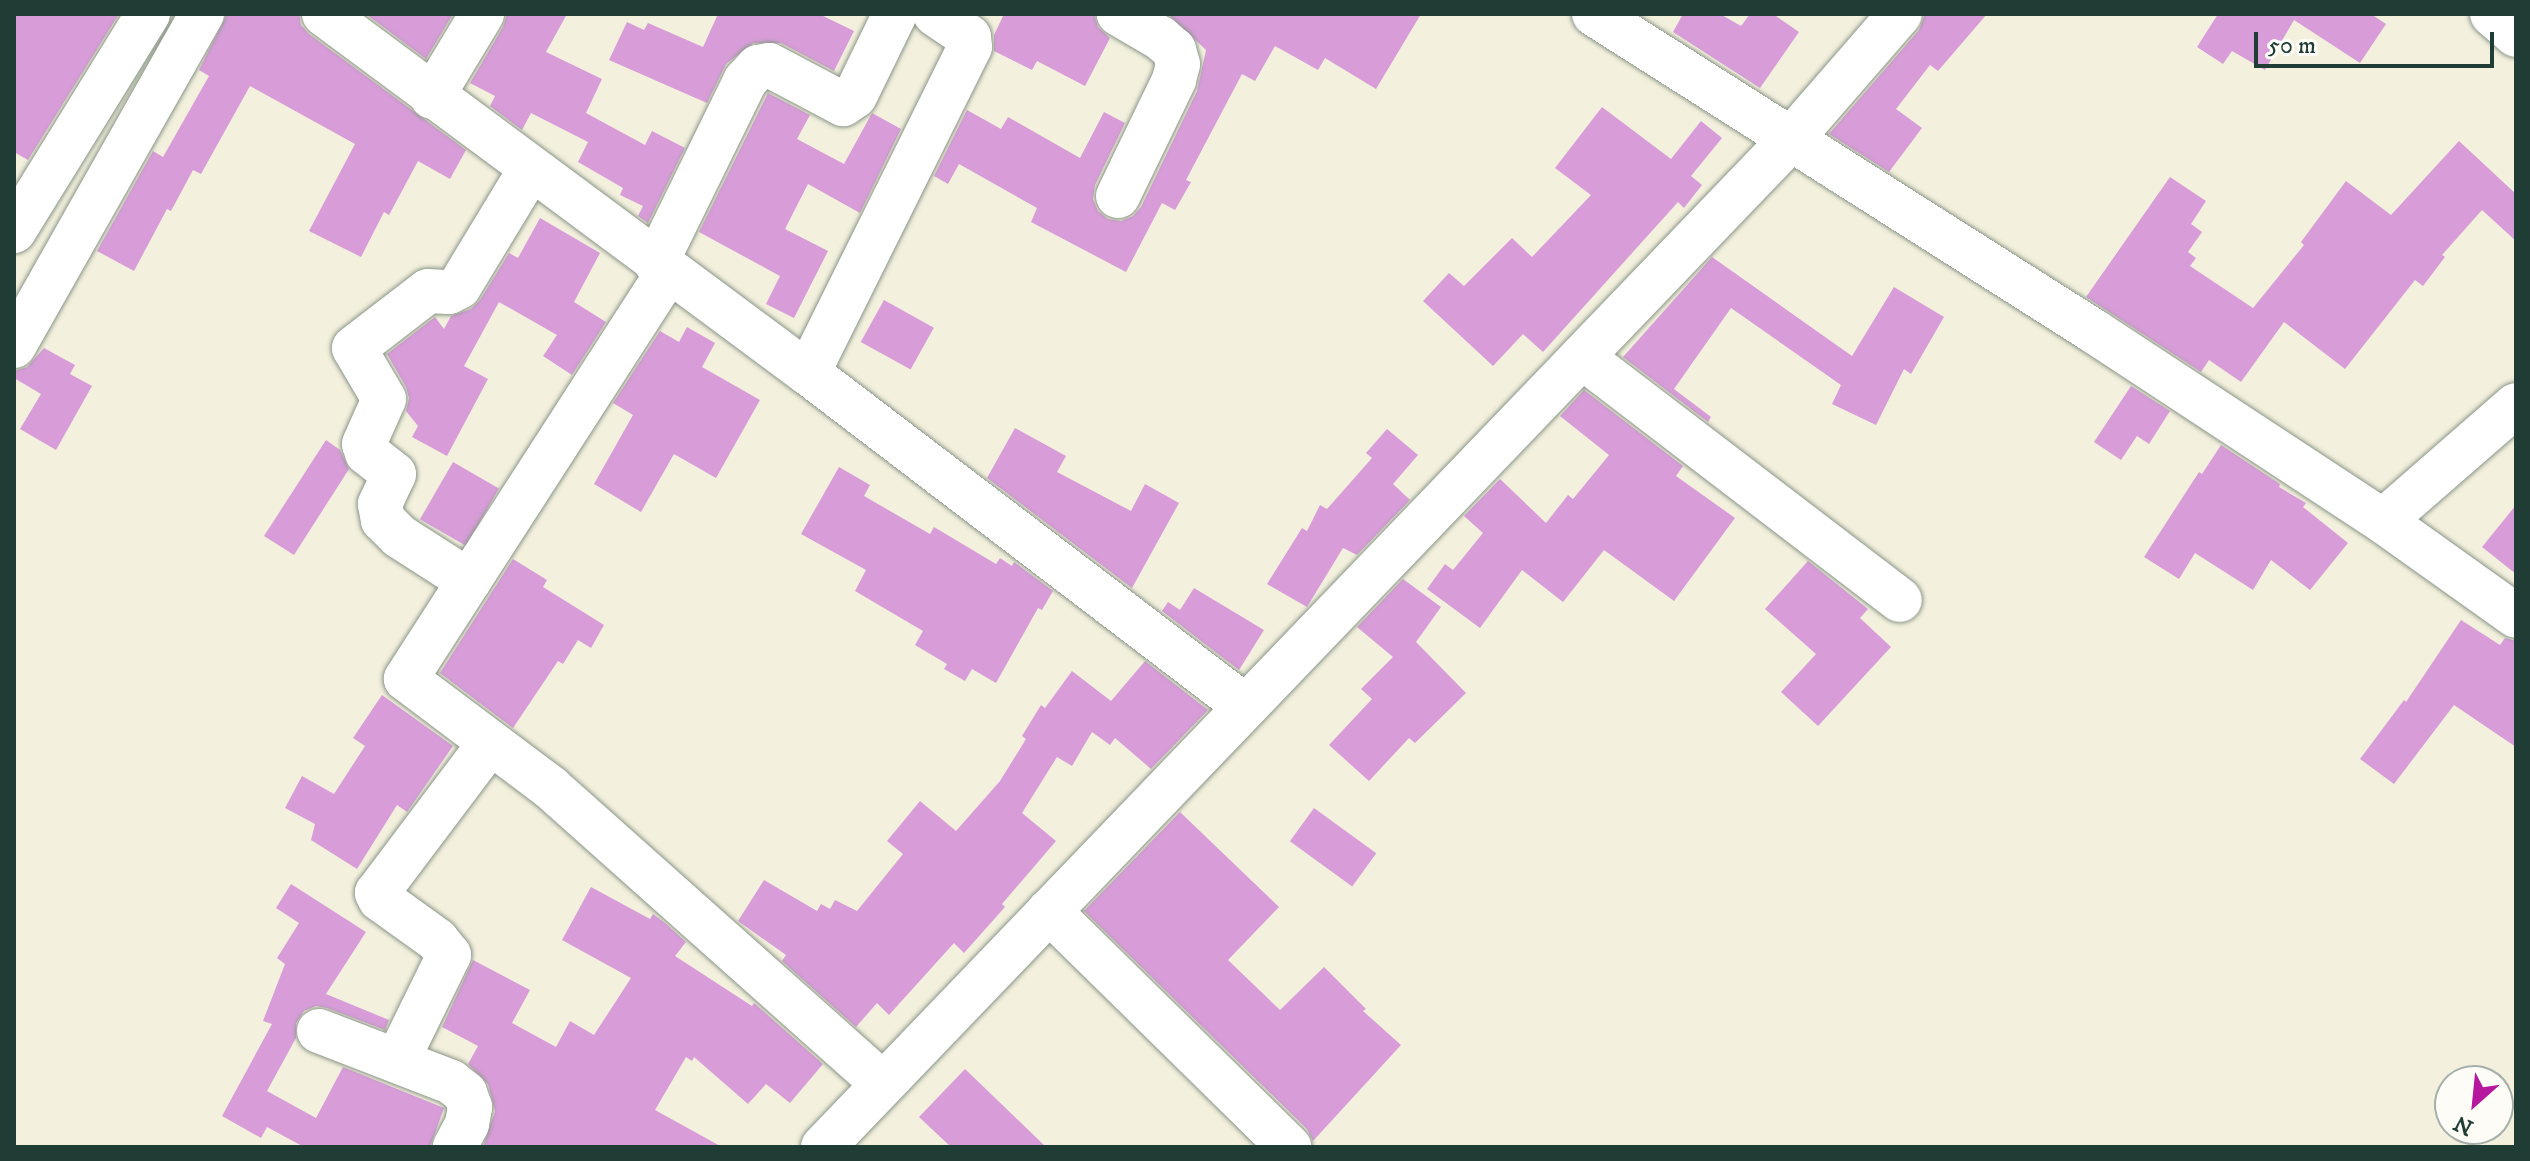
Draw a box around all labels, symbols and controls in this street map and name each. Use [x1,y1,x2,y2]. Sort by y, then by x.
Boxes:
scale bar [2258,16,2498,66]
text: 50 m [2268,31,2316,61]
north arrow [2434,1065,2514,1145]
text: N [2450,1109,2478,1141]

